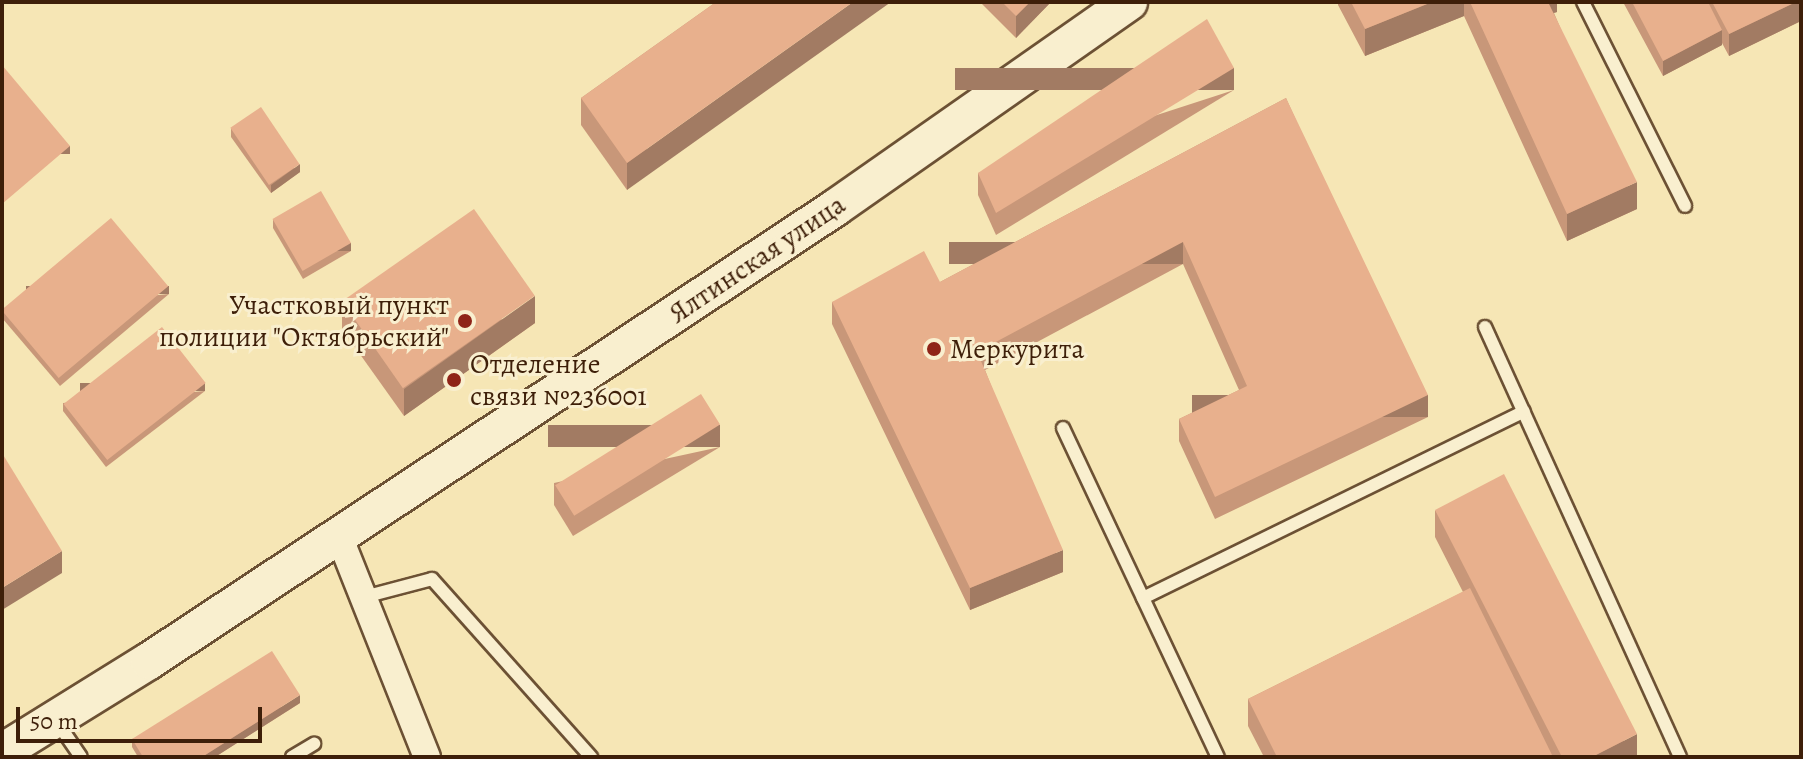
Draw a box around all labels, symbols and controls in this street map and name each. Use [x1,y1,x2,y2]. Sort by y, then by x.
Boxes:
street label: Ялтинская улица [662,188,852,330]
place label: Участковый пункт полиции "Октябрьский" [158,288,449,354]
marker: Участковый пункт полиции "Октябрьский" [456,312,474,330]
place label: Меркурита [950,332,1084,366]
marker: Меркурита [925,340,943,358]
place label: Отделение связи №236001 [470,347,647,413]
marker: Отделение связи №236001 [445,371,463,389]
scale bar [20,691,266,741]
text: 50 m [30,705,78,737]

